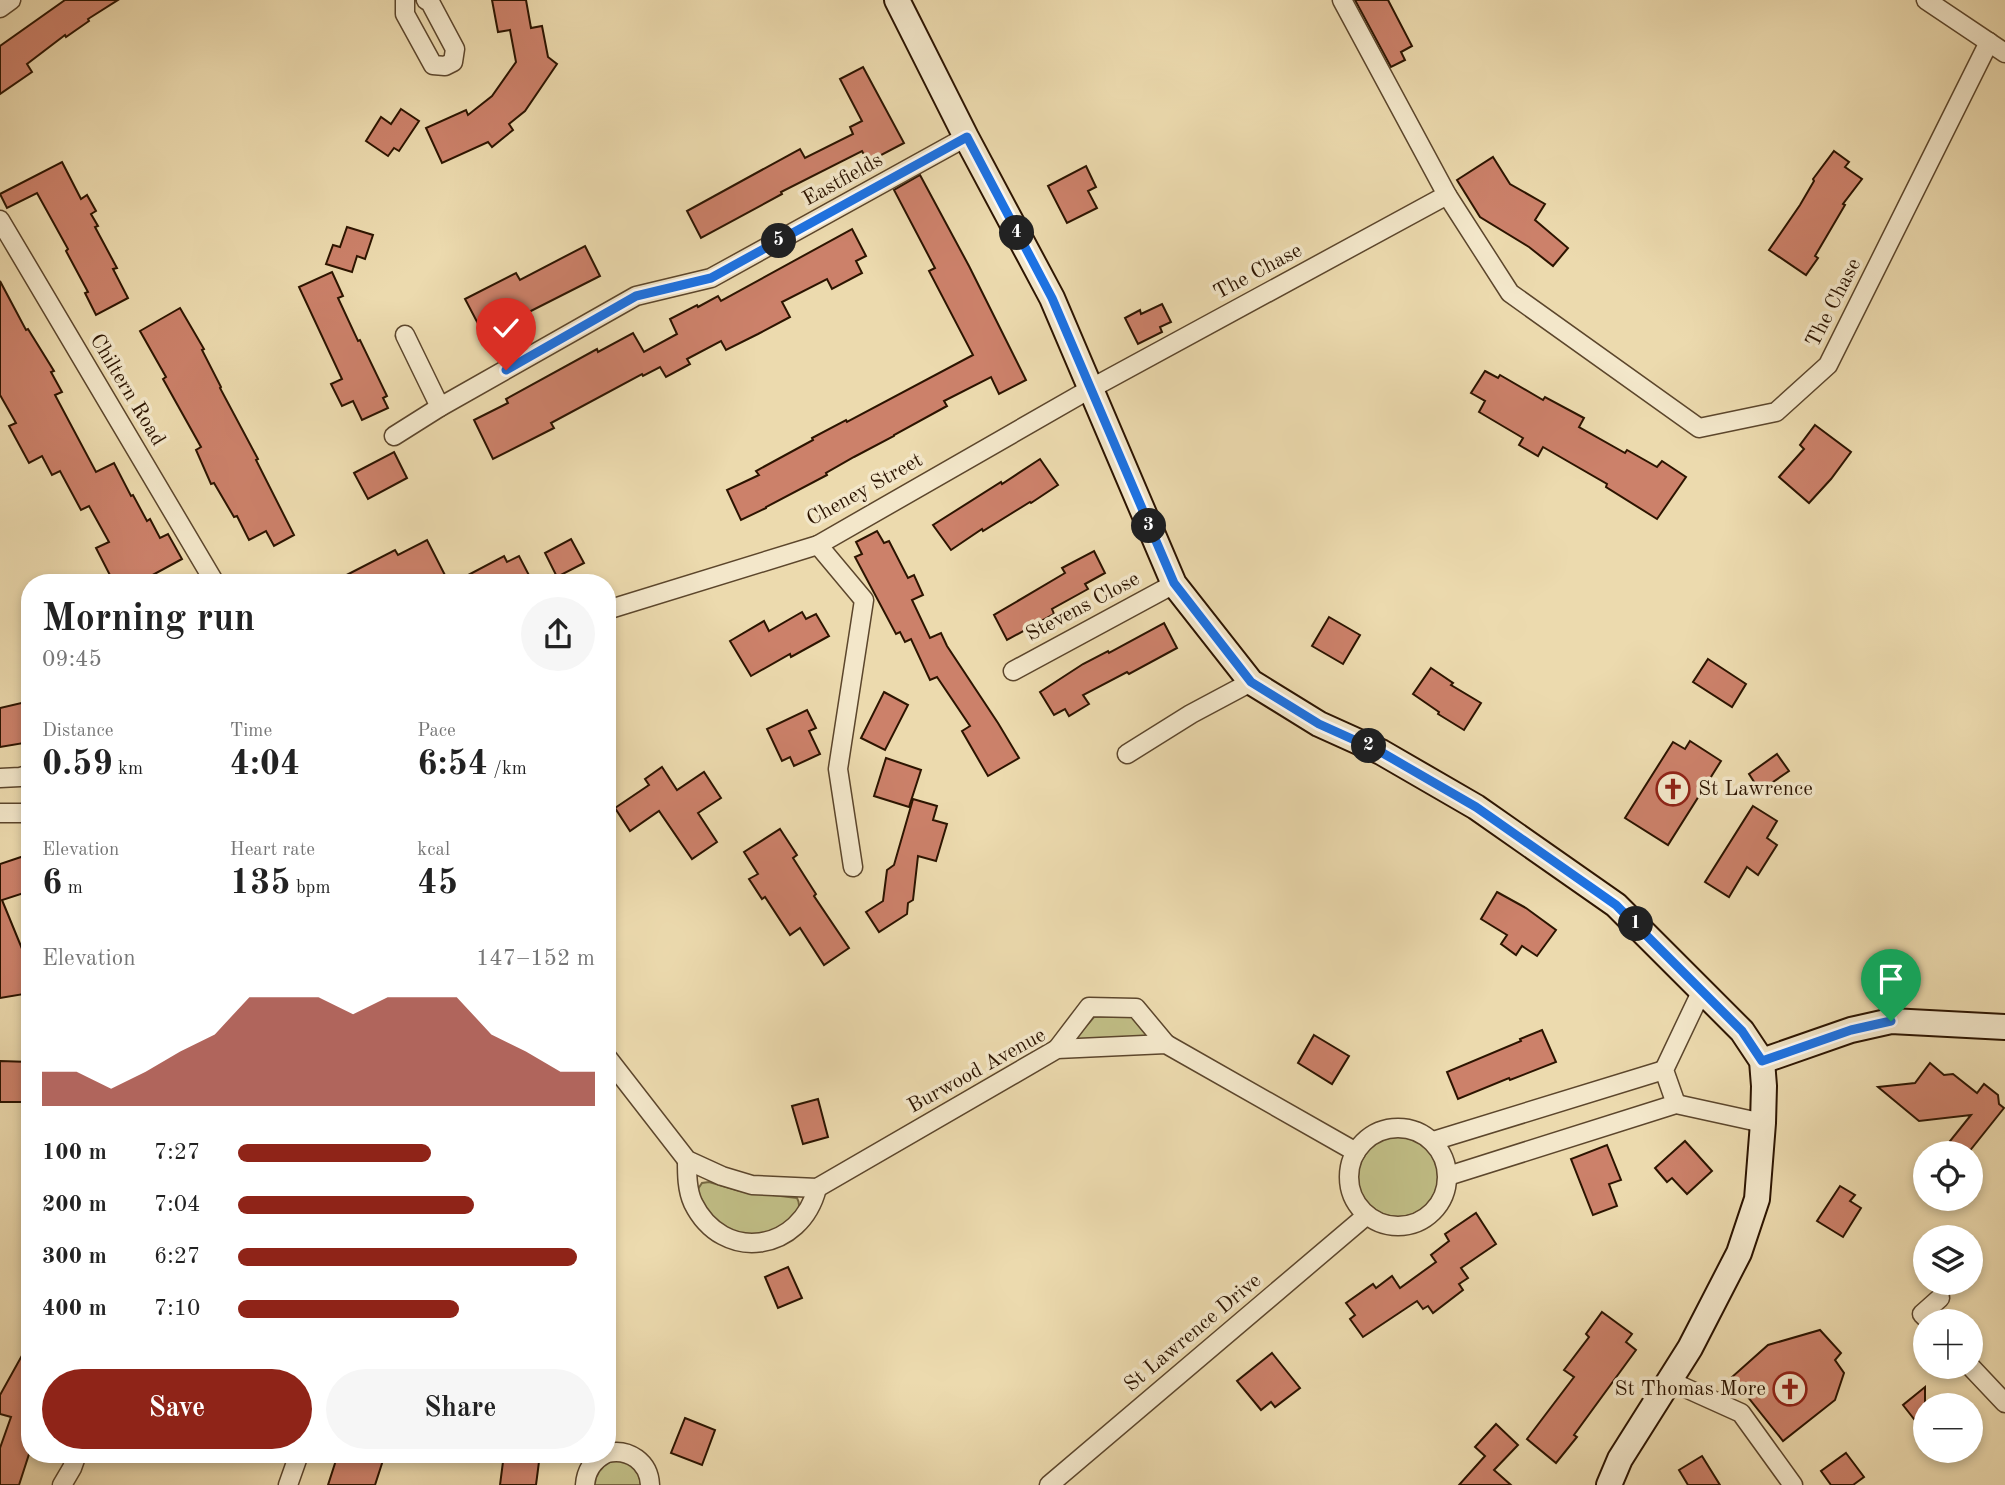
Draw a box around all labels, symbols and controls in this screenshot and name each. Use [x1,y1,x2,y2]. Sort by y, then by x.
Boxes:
street label: Eastfields [799,150,887,210]
pin: 4 [1000,216,1034,250]
text: 4 [1011,223,1022,242]
pin: 5 [762,224,796,258]
text: 5 [773,231,784,250]
street label: The Chase [1210,240,1306,304]
street label: The Chase [1803,255,1865,351]
pin [476,298,536,370]
icon: check [487,309,525,347]
street label: Chiltern Road [85,330,169,450]
street label: Cheney Street [804,450,926,530]
pin: 3 [1132,508,1166,544]
text: 3 [1143,516,1154,535]
street label: Stevens Close [1023,568,1143,646]
button: share [521,597,595,671]
text: Morning run [42,601,255,639]
text: 09:45 [42,648,102,671]
text: Distance [42,722,114,741]
text: Time [230,722,272,741]
text: Pace [417,722,456,741]
pin: 2 [1352,728,1386,764]
text: 2 [1363,736,1374,755]
text: 0.59 [42,747,113,782]
text: 4:04 [230,747,300,782]
text: 6:54 [417,747,488,782]
text: km [113,760,143,779]
text: /km [488,760,527,779]
church icon: St Lawrence [1654,770,1692,808]
place label: St Lawrence [1698,779,1813,800]
text: Elevation [42,841,119,860]
text: Heart rate [230,841,315,860]
text: kcal [417,841,450,860]
text: 6 [42,866,62,901]
text: 135 [230,866,291,901]
text: 45 [417,866,458,901]
text: m [62,879,83,898]
text: bpm [291,879,331,898]
pin: 1 [1618,906,1654,942]
text: 1 [1630,914,1641,933]
text: Elevation [42,947,136,970]
text: 147–152 m [476,947,595,970]
pin [1861,949,1921,1021]
icon: arrive [1872,960,1910,998]
street label: Burwood Avenue [905,1024,1049,1118]
text: 100 m [42,1141,107,1164]
text: 7:27 [154,1141,200,1164]
map controls [1913,1141,1983,1463]
button: locate [1913,1141,1983,1211]
text: 200 m [42,1193,107,1216]
text: 7:04 [154,1193,200,1216]
button: layers [1913,1225,1983,1295]
text: 300 m [42,1245,107,1268]
text: 6:27 [154,1245,200,1268]
street label: St Lawrence Drive [1121,1270,1265,1396]
text: 400 m [42,1297,107,1320]
text: 7:10 [154,1297,200,1320]
button: + [1913,1309,1983,1379]
button: Save [42,1369,312,1449]
button: Share [326,1369,595,1449]
church icon: St Thomas More [1771,1370,1809,1408]
place label: St Thomas More [1615,1379,1766,1400]
button: − [1913,1393,1983,1463]

